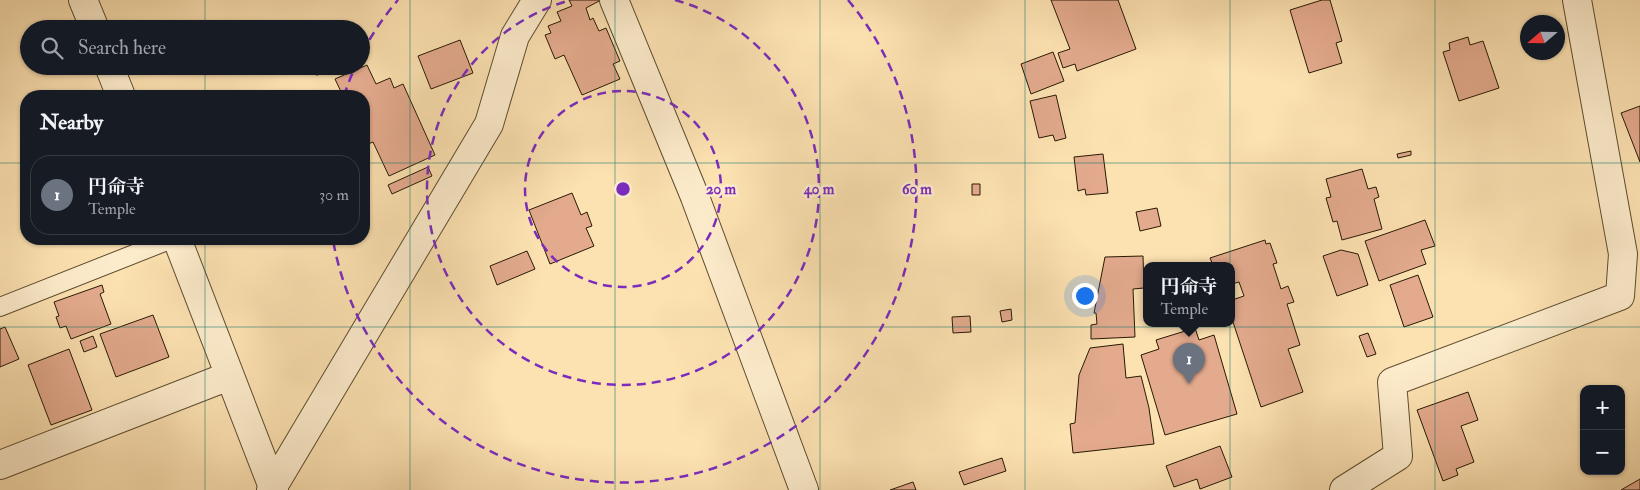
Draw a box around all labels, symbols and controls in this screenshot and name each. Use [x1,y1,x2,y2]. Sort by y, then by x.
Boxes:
north arrow [1520,15,1565,60]
search box [20,20,370,75]
icon: search [38,34,66,62]
text: Search here [78,36,166,60]
text: Nearby [40,109,103,136]
text: 円命寺 [88,175,145,199]
centre of rings [614,180,632,198]
text: 20 m [706,180,736,199]
text: 40 m [803,180,835,199]
text: 60 m [902,180,932,199]
text: 1 [54,185,60,205]
text: 30 m [319,185,349,205]
text: Temple [88,199,136,219]
popup [1143,262,1235,327]
text: 円命寺 [1160,275,1218,299]
your location [1072,283,1098,309]
text: Temple [1160,299,1208,319]
pin: 1 [1173,343,1205,384]
map controls [1580,385,1625,475]
button: + [1580,385,1625,430]
button: − [1580,430,1625,475]

